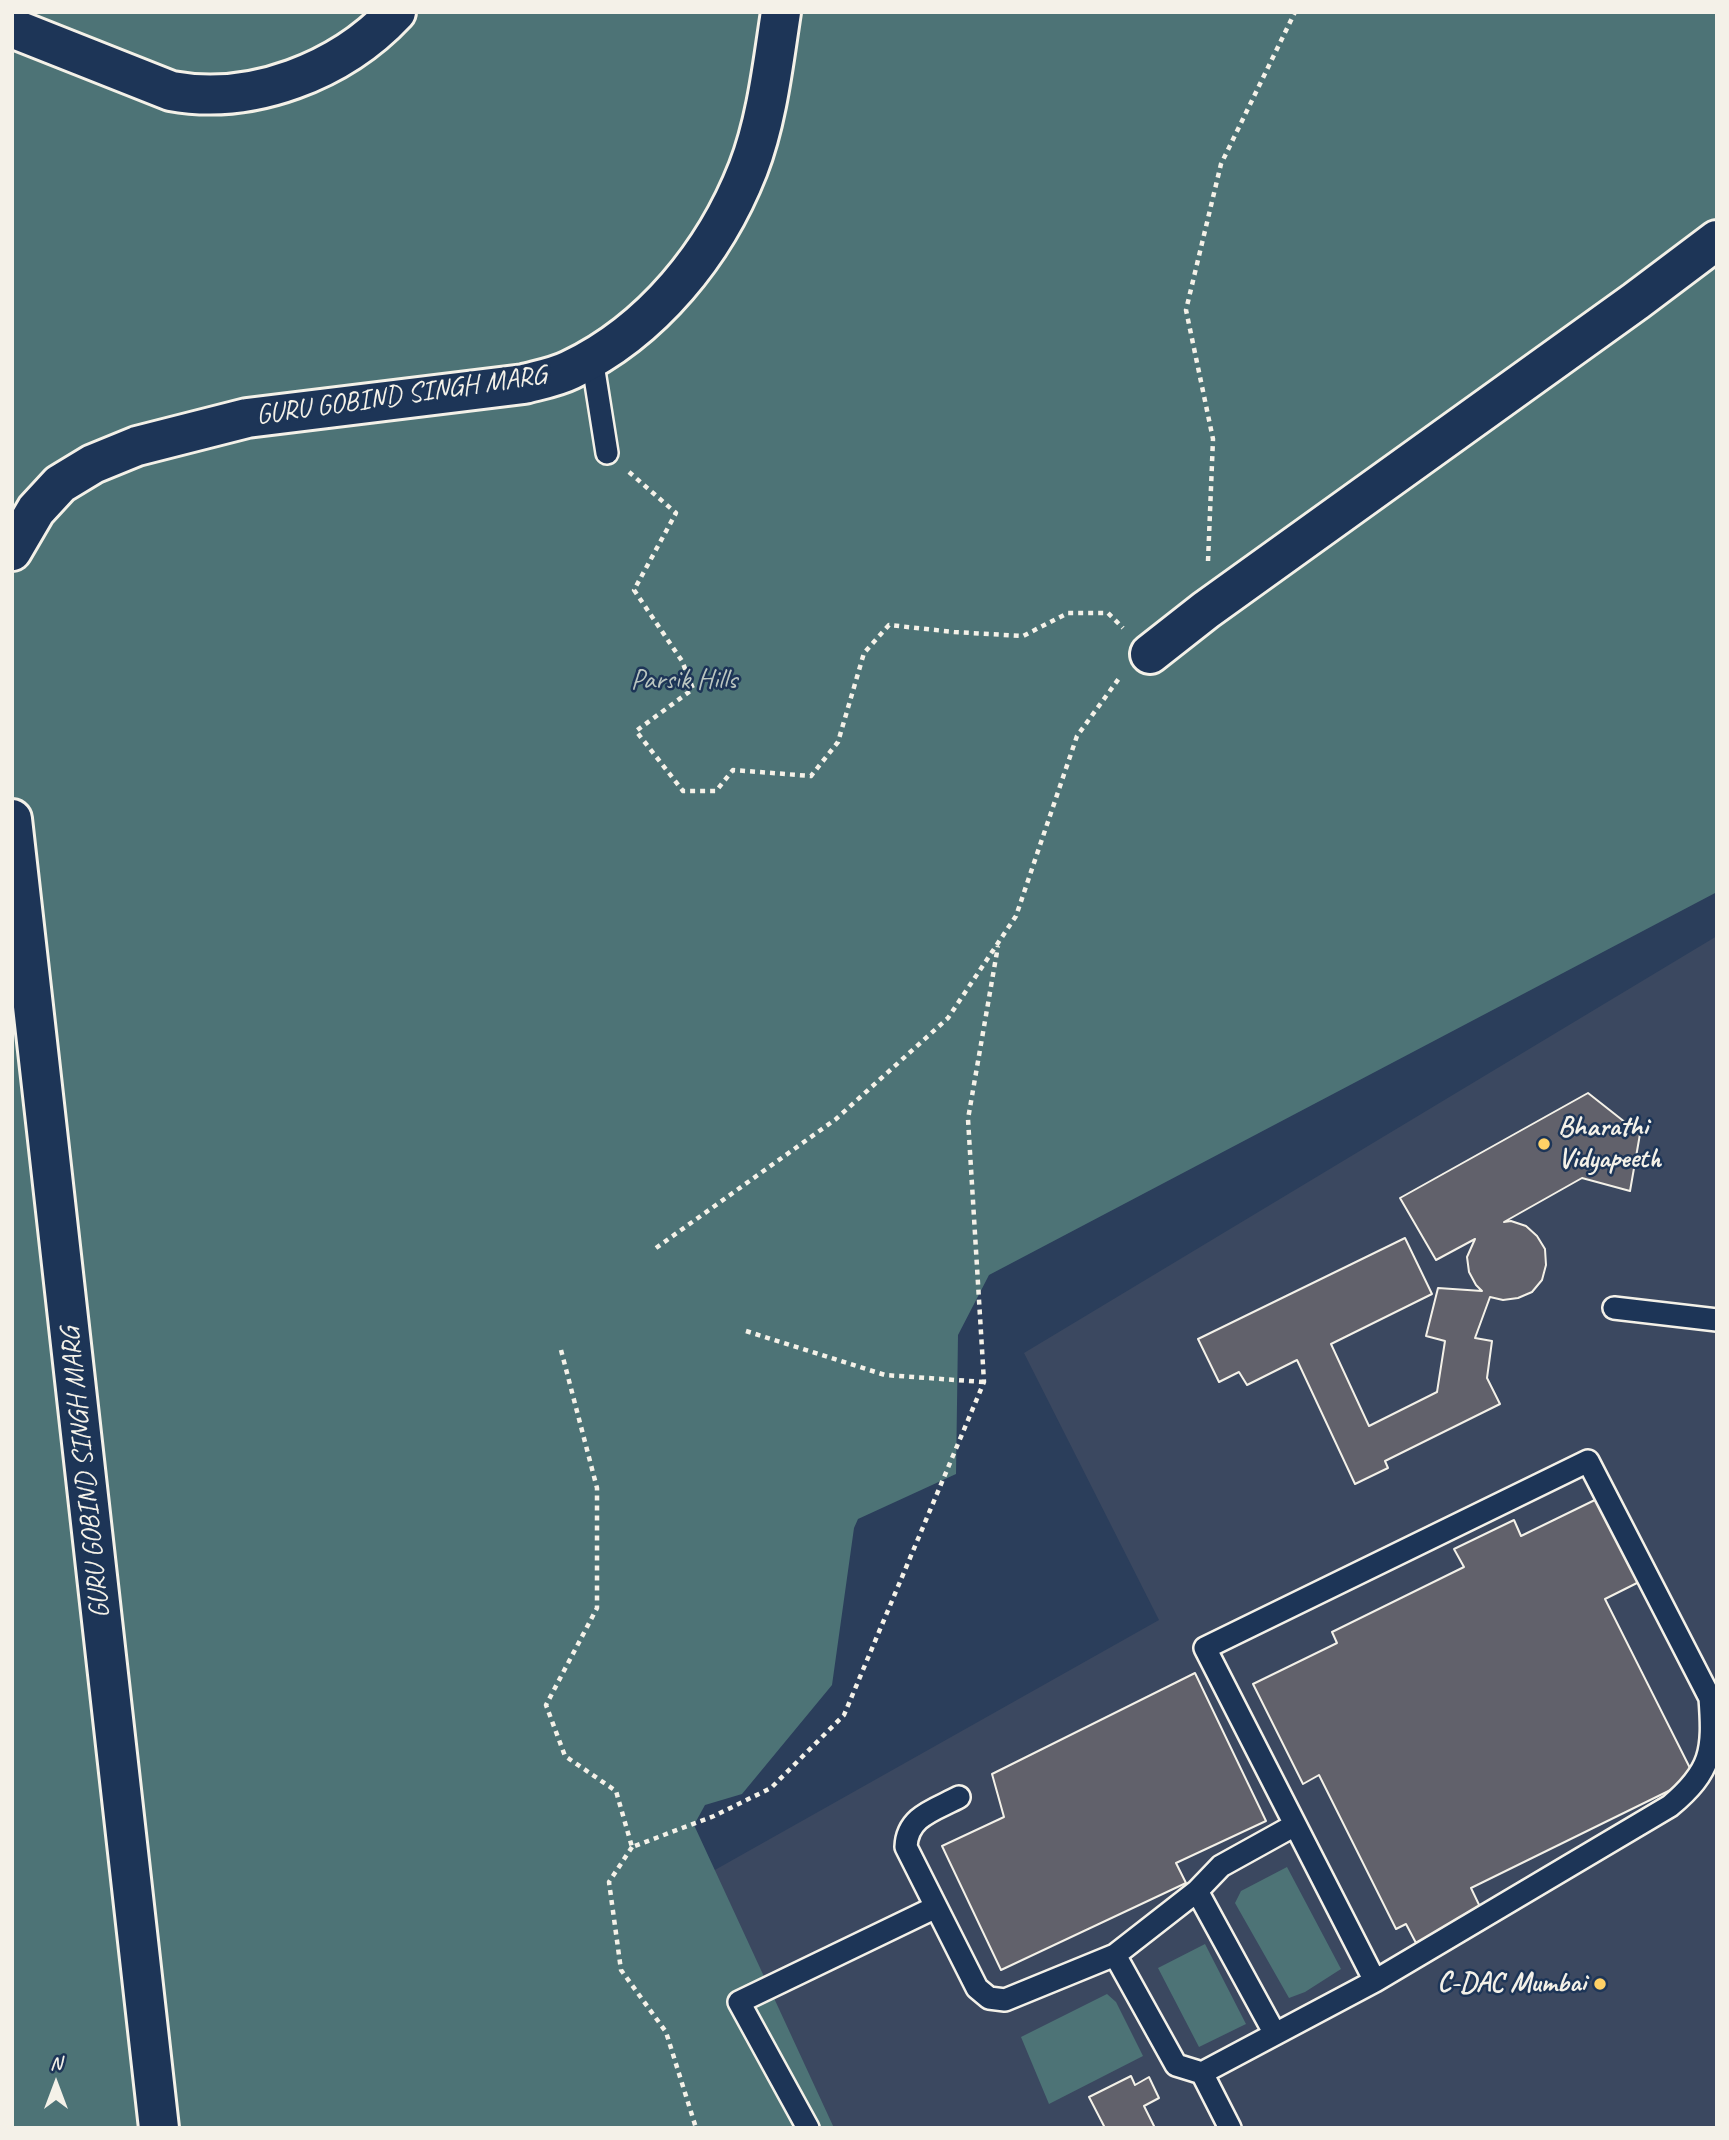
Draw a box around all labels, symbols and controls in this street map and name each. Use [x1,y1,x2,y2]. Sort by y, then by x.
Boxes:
street label: GURU GOBIND SINGH MARG [254,359,548,433]
park label: Parsik Hills [631,664,737,698]
place label: Bharathi Vidyapeeth [1558,1111,1661,1177]
marker: Bharathi Vidyapeeth [1536,1136,1552,1152]
street label: GURU GOBIND SINGH MARG [54,1326,118,1620]
place label: C-DAC Mumbai [1437,1967,1586,2001]
marker: C-DAC Mumbai [1592,1976,1608,1992]
north arrow [21,2049,91,2119]
text: N [50,2051,62,2075]

